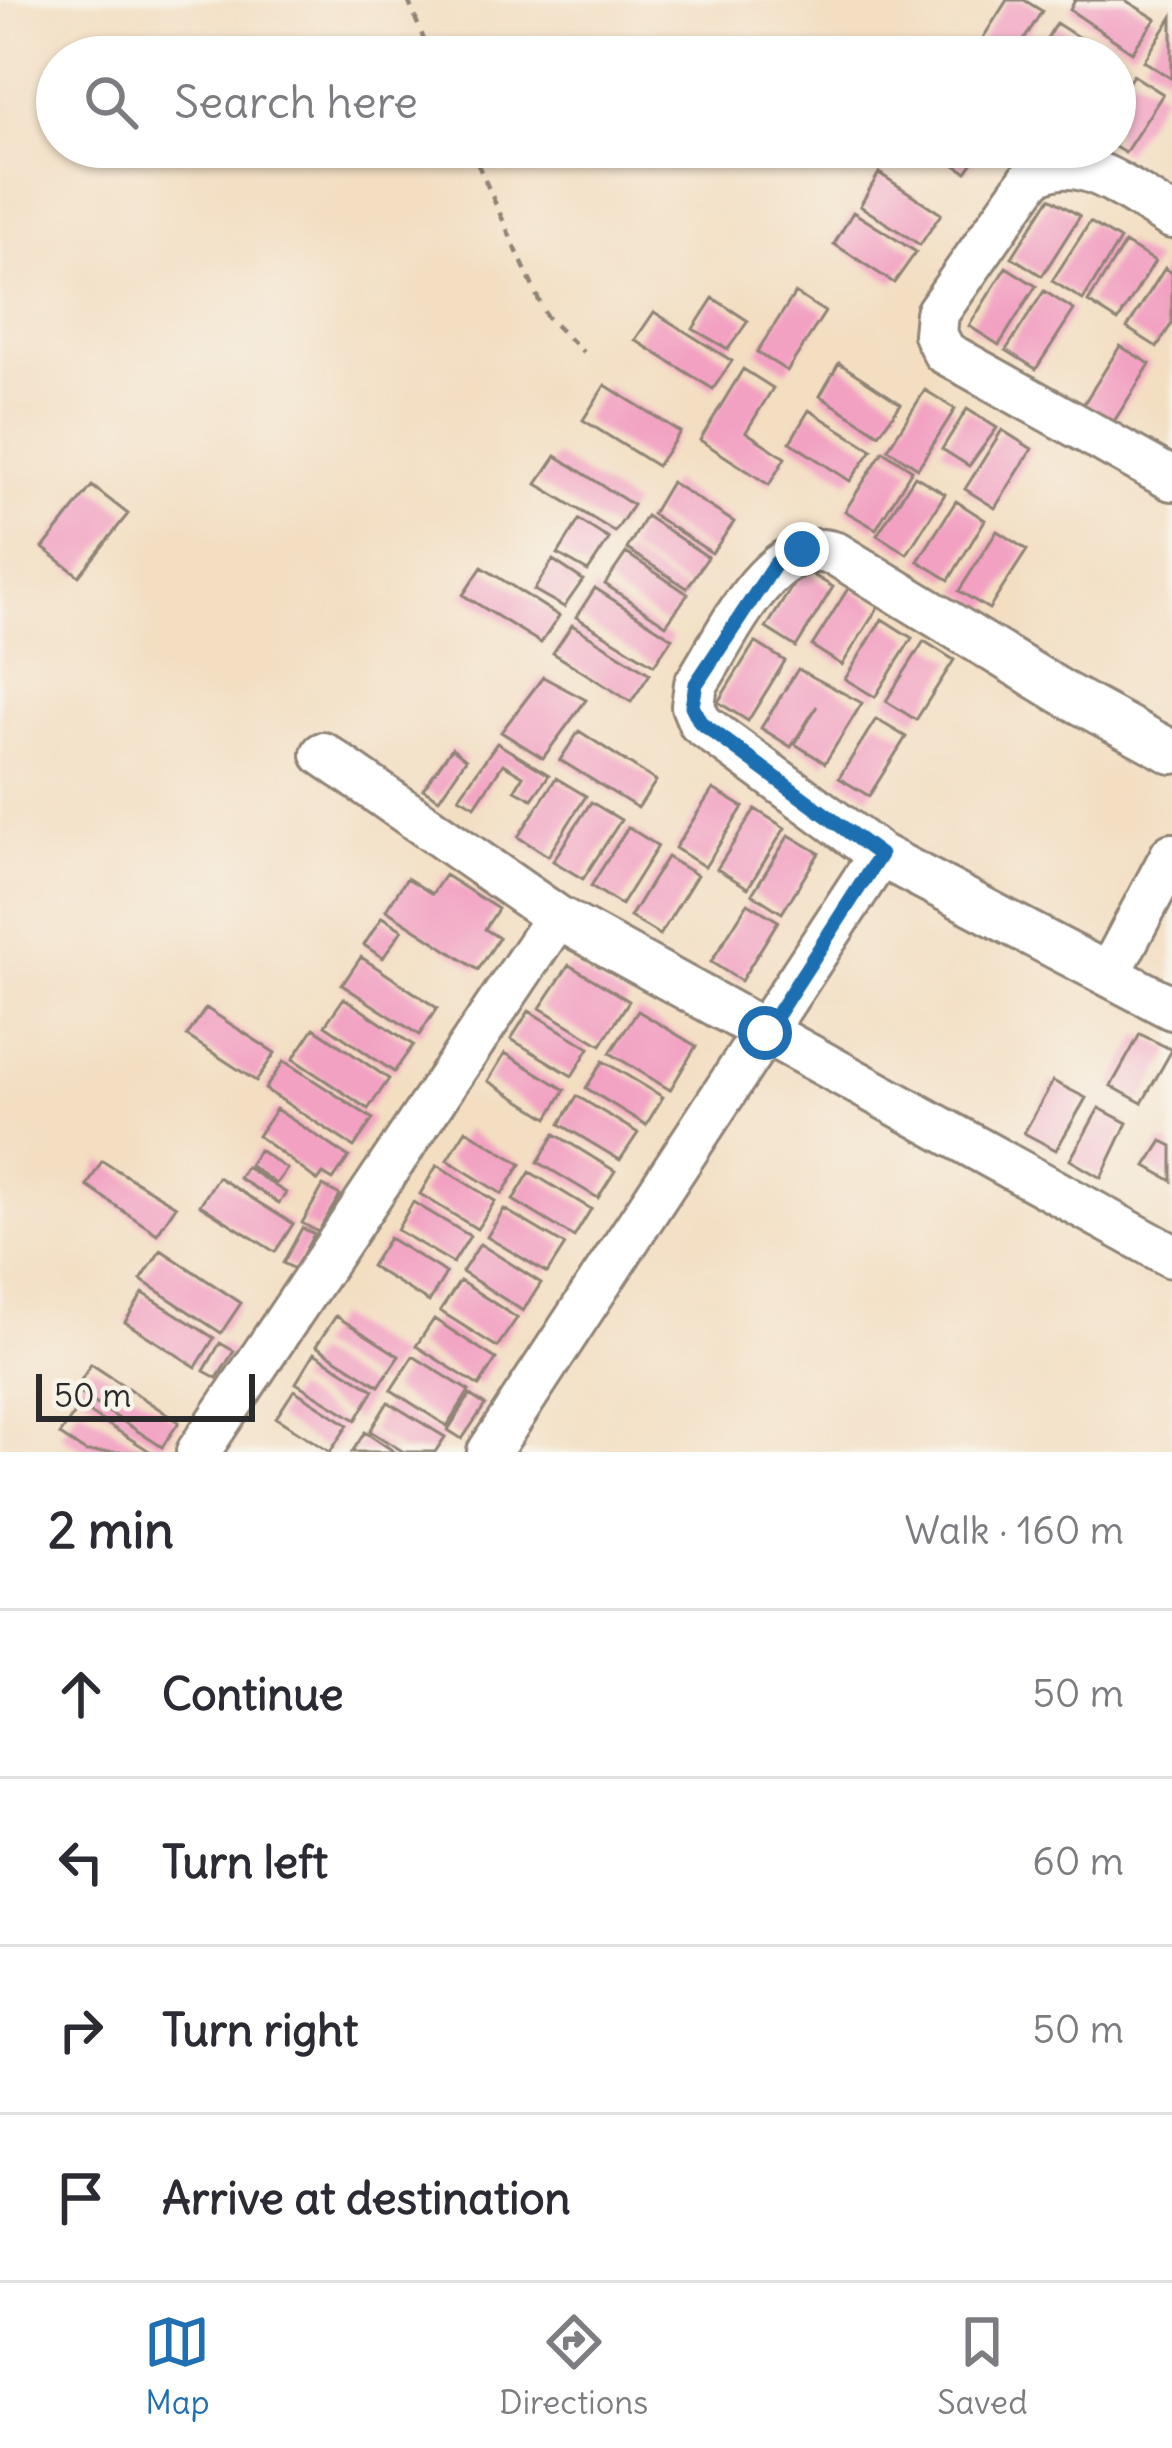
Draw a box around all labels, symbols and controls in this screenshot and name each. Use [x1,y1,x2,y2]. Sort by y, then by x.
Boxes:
search box [36,36,1136,168]
icon: search [78,69,144,135]
text: Search here [174,74,418,130]
route end [775,522,829,576]
route start [738,1006,792,1060]
scale bar [36,1368,255,1421]
text: 50 m [54,1374,131,1416]
text: 2 min [48,1498,174,1562]
text: Walk · 160 m [905,1506,1124,1555]
icon: ahead [48,1661,114,1727]
text: Continue [162,1666,344,1722]
text: 50 m [1032,1669,1124,1718]
icon: left [48,1829,114,1895]
text: Turn left [162,1834,328,1890]
text: 60 m [1032,1837,1124,1886]
icon: right [48,1997,114,2063]
text: Turn right [162,2002,358,2058]
text: 50 m [1032,2005,1124,2054]
icon: arrive [48,2165,114,2231]
text: Arrive at destination [162,2170,571,2226]
tab: Map [144,2309,210,2423]
tab: Directions [499,2309,648,2423]
tab: Saved [937,2309,1028,2423]

